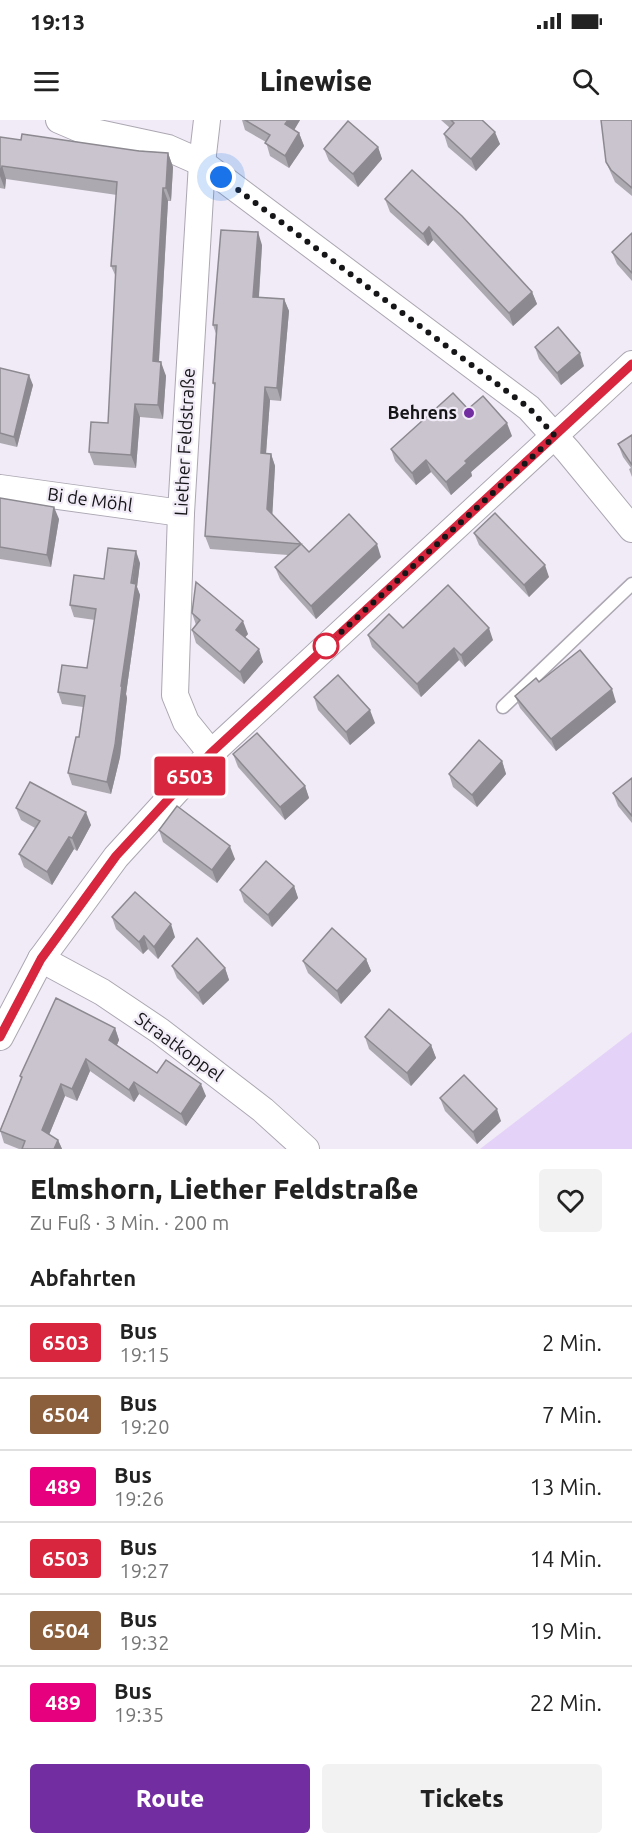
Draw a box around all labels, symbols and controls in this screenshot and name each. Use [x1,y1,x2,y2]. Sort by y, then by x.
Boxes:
text: 19:13 [30,9,85,34]
icon: menu [30,65,63,98]
icon: search [569,65,602,98]
text: Linewise [260,66,372,96]
your location [206,162,236,192]
street label: Liether Feldstraße [170,367,198,516]
place label: Behrens [388,402,457,422]
marker: Behrens [462,406,476,420]
street label: Bi de Möhl [46,483,134,515]
unlabelled marker [313,633,339,659]
line badge: 6503 [148,756,232,796]
text: 6503 [166,764,214,788]
street label: Straatkoppel [132,1008,228,1085]
button: heart [539,1169,602,1232]
text: Elmshorn, Liether Feldstraße [30,1173,419,1204]
text: Zu Fuß · 3 Min. · 200 m [30,1211,229,1234]
text: Abfahrten [30,1265,136,1290]
text: Bus [119,1318,157,1343]
text: 6503 [42,1330,89,1354]
text: 2 Min. [542,1330,602,1355]
text: 19:15 [119,1343,169,1366]
text: Bus [119,1390,157,1415]
text: 6504 [42,1402,89,1426]
text: 7 Min. [542,1402,602,1427]
text: 19:20 [119,1415,169,1438]
text: Bus [114,1462,152,1487]
text: 489 [45,1474,81,1498]
text: 13 Min. [530,1474,602,1499]
text: 19:26 [114,1487,164,1510]
text: Bus [119,1534,157,1559]
text: 6503 [42,1546,89,1570]
text: 14 Min. [530,1546,602,1571]
text: 19:27 [119,1559,169,1582]
text: Bus [119,1606,157,1631]
text: 6504 [42,1618,89,1642]
text: 19 Min. [530,1618,602,1643]
text: 19:32 [119,1631,169,1654]
text: Bus [114,1678,152,1703]
text: 489 [45,1690,81,1714]
text: 22 Min. [530,1690,602,1715]
text: 19:35 [114,1703,164,1726]
button: Route [30,1764,310,1833]
button: Tickets [322,1764,602,1833]

